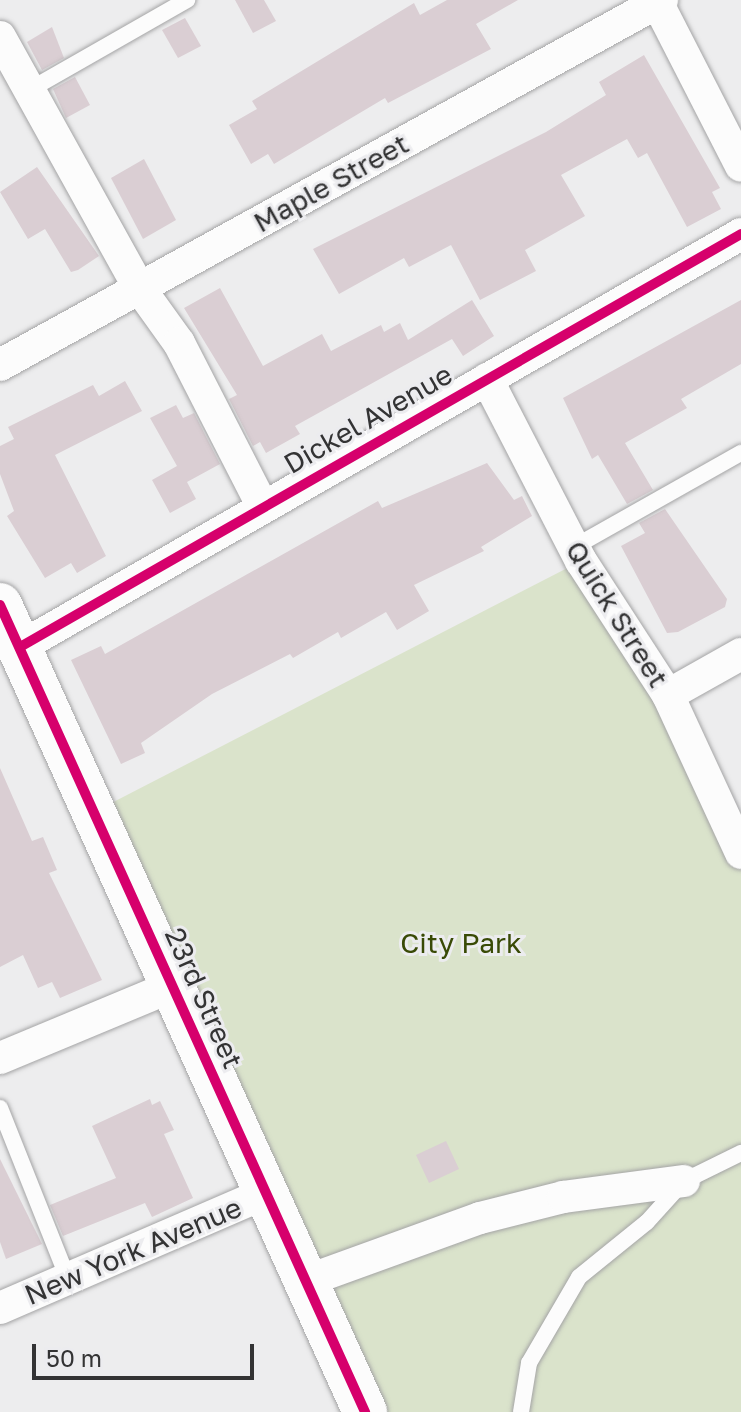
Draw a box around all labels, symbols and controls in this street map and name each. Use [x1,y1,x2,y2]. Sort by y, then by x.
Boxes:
street label: Maple Street [248,127,414,239]
street label: Dickel Avenue [278,357,458,481]
street label: Quick Street [559,535,675,693]
street label: 23rd Street [158,922,250,1074]
park label: City Park [400,926,522,960]
street label: New York Avenue [20,1190,246,1312]
scale bar [36,1328,258,1378]
text: 50 m [46,1343,102,1372]

